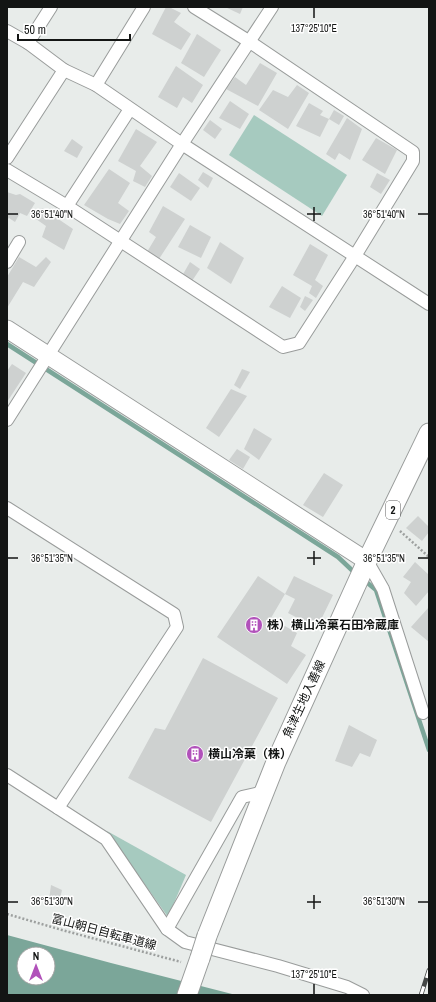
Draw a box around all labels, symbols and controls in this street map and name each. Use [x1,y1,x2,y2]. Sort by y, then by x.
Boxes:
scale bar [18,16,130,42]
text: 50 m [24,22,46,38]
text: 137°25'10"E [291,22,337,35]
text: 36°51'40"N [31,208,73,221]
text: 36°51'40"N [363,208,405,221]
road number: 2 [386,501,400,519]
text: 36°51'35"N [31,552,73,565]
text: 36°51'35"N [363,552,405,565]
building icon: 株）横山冷菓石田冷蔵庫 [244,615,264,635]
place label: 株）横山冷菓石田冷蔵庫 [267,617,399,633]
street label: 魚津生地入善線 [279,658,329,740]
building icon: 横山冷菓（株） [185,744,205,764]
place label: 横山冷菓（株） [208,746,292,762]
text: 36°51'30"N [31,895,73,908]
text: 36°51'30"N [363,895,405,908]
street label: 富山朝日自転車道線 [50,910,158,954]
north arrow [16,946,56,986]
text: N [33,949,39,963]
text: 137°25'10"E [291,968,337,981]

